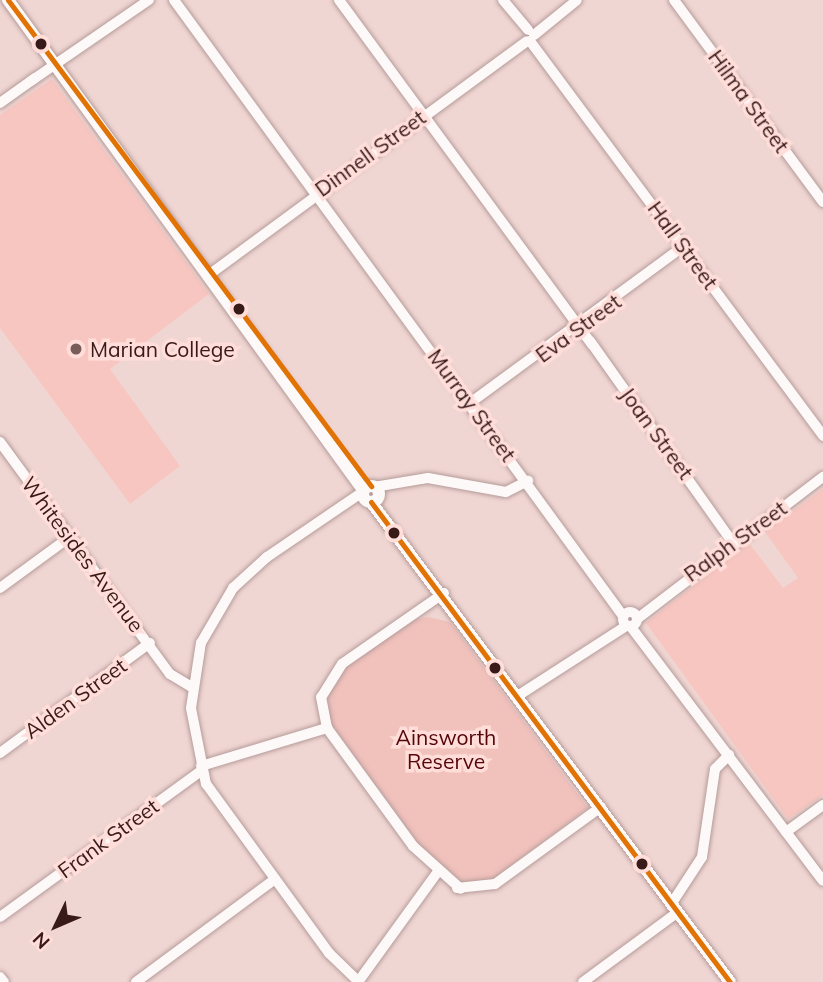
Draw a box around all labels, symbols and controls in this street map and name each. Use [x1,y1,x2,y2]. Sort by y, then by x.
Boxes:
unlabelled marker [34,37,48,51]
street label: Hilma Street [703,45,795,157]
street label: Dinnell Street [310,105,430,201]
street label: Hall Street [643,196,723,294]
street label: Eva Street [530,289,626,367]
unlabelled marker [232,302,246,316]
place label: Marian College [90,336,235,362]
marker: Marian College [68,341,84,357]
street label: Murray Street [423,344,521,466]
street label: Joan Street [615,382,699,484]
street label: Whitesides Avenue [16,471,150,637]
street label: Ralph Street [679,495,791,587]
unlabelled marker [387,526,401,540]
street label: Alden Street [19,652,131,744]
unlabelled marker [488,661,502,675]
park label: Ainsworth Reserve [396,724,496,774]
street label: Frank Street [53,793,163,883]
unlabelled marker [635,857,649,871]
north arrow [21,891,91,961]
text: N [27,927,55,954]

